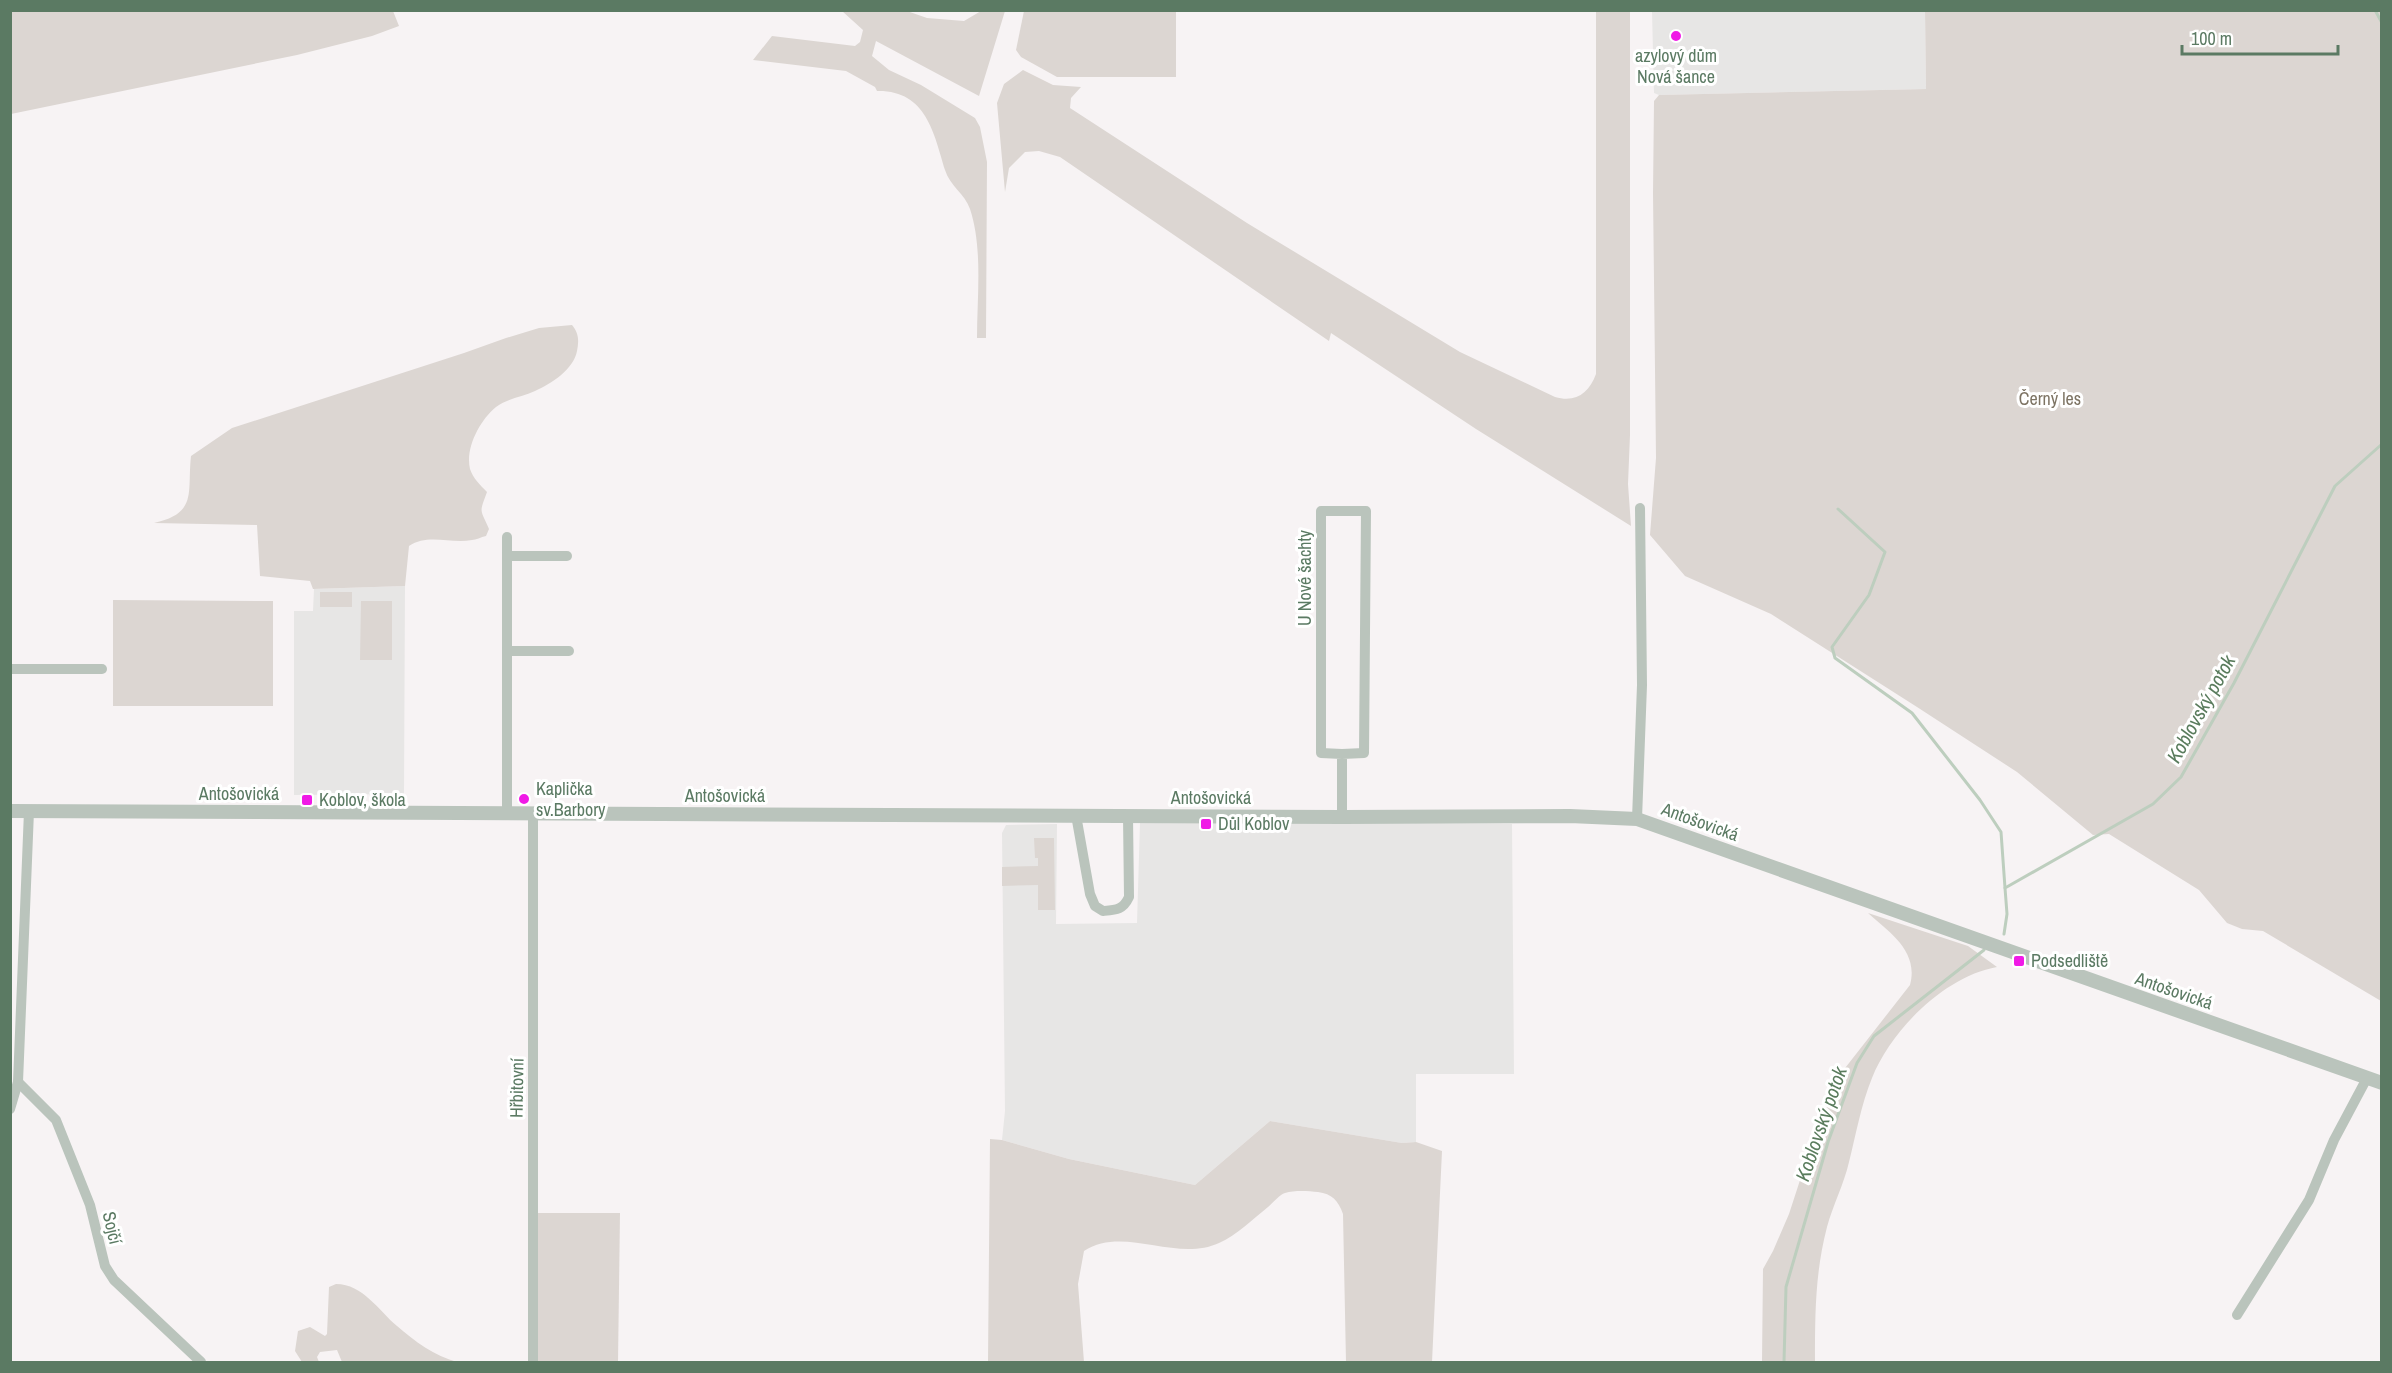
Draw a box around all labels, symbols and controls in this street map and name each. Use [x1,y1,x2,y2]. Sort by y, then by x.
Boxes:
scale bar [2182,18,2338,56]
text: 100 m [2191,26,2232,51]
marker: azylový dům Nová šance [1669,29,1683,43]
place label: azylový dům Nová šance [1635,43,1717,89]
park label: Černý les [2019,386,2081,411]
street label: U Nové šachty [1292,529,1317,626]
water label: Koblovský potok [2160,649,2242,768]
place label: Kaplička sv.Barbory [536,776,606,822]
street label: Antošovická [198,781,279,806]
street label: Antošovická [684,783,765,808]
street label: Antošovická [1170,785,1251,810]
place label: Koblov, škola [319,787,406,812]
marker: Kaplička sv.Barbory [517,792,531,806]
marker: Koblov, škola [300,793,314,807]
street label: Antošovická [1657,796,1742,847]
place label: Důl Koblov [1218,811,1290,836]
marker: Důl Koblov [1199,817,1213,831]
place label: Podsedliště [2031,948,2108,973]
marker: Podsedliště [2012,954,2026,968]
street label: Antošovická [2131,965,2216,1015]
street label: Hřbitovní [503,1057,530,1118]
water label: Koblovský potok [1788,1062,1853,1185]
street label: Sojčí [97,1209,129,1248]

